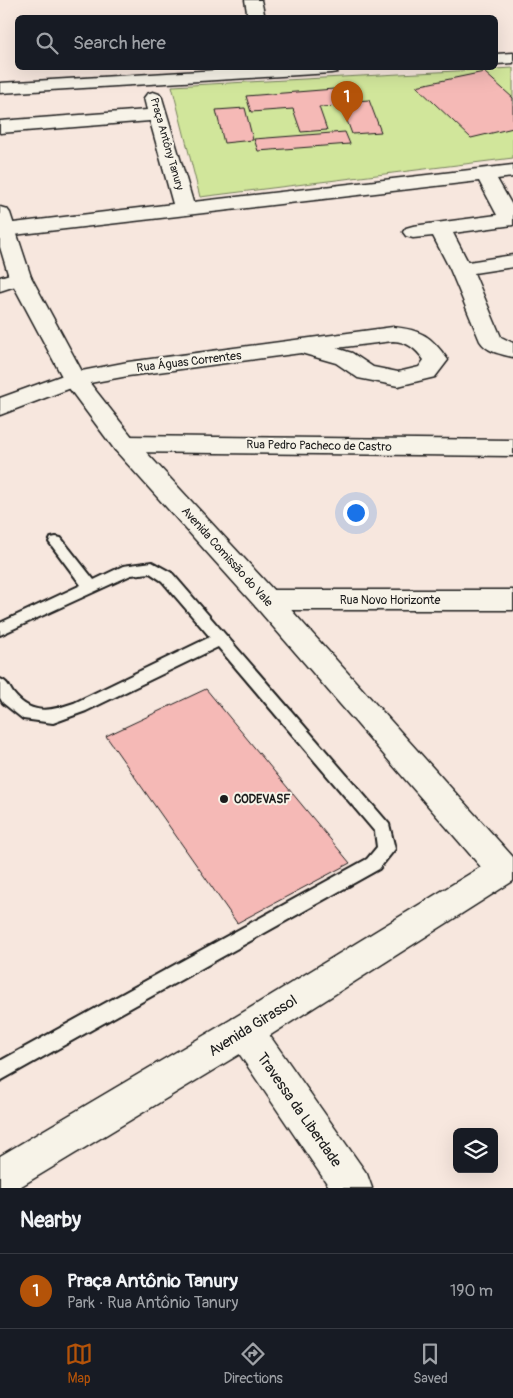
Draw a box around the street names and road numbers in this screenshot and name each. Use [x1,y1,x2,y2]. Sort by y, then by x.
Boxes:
street label: Praça Antôny Tanury [148,96,186,192]
street label: Rua Águas Correntes [136,347,243,376]
street label: Rua Pedro Pacheco de Castro [246,437,392,455]
street label: Avenida Comissão do Vale [178,504,276,610]
street label: Rua Novo Horizonte [340,593,440,608]
street label: Avenida Girassol [205,991,301,1061]
street label: Travessa da Liberdade [252,1049,346,1172]

